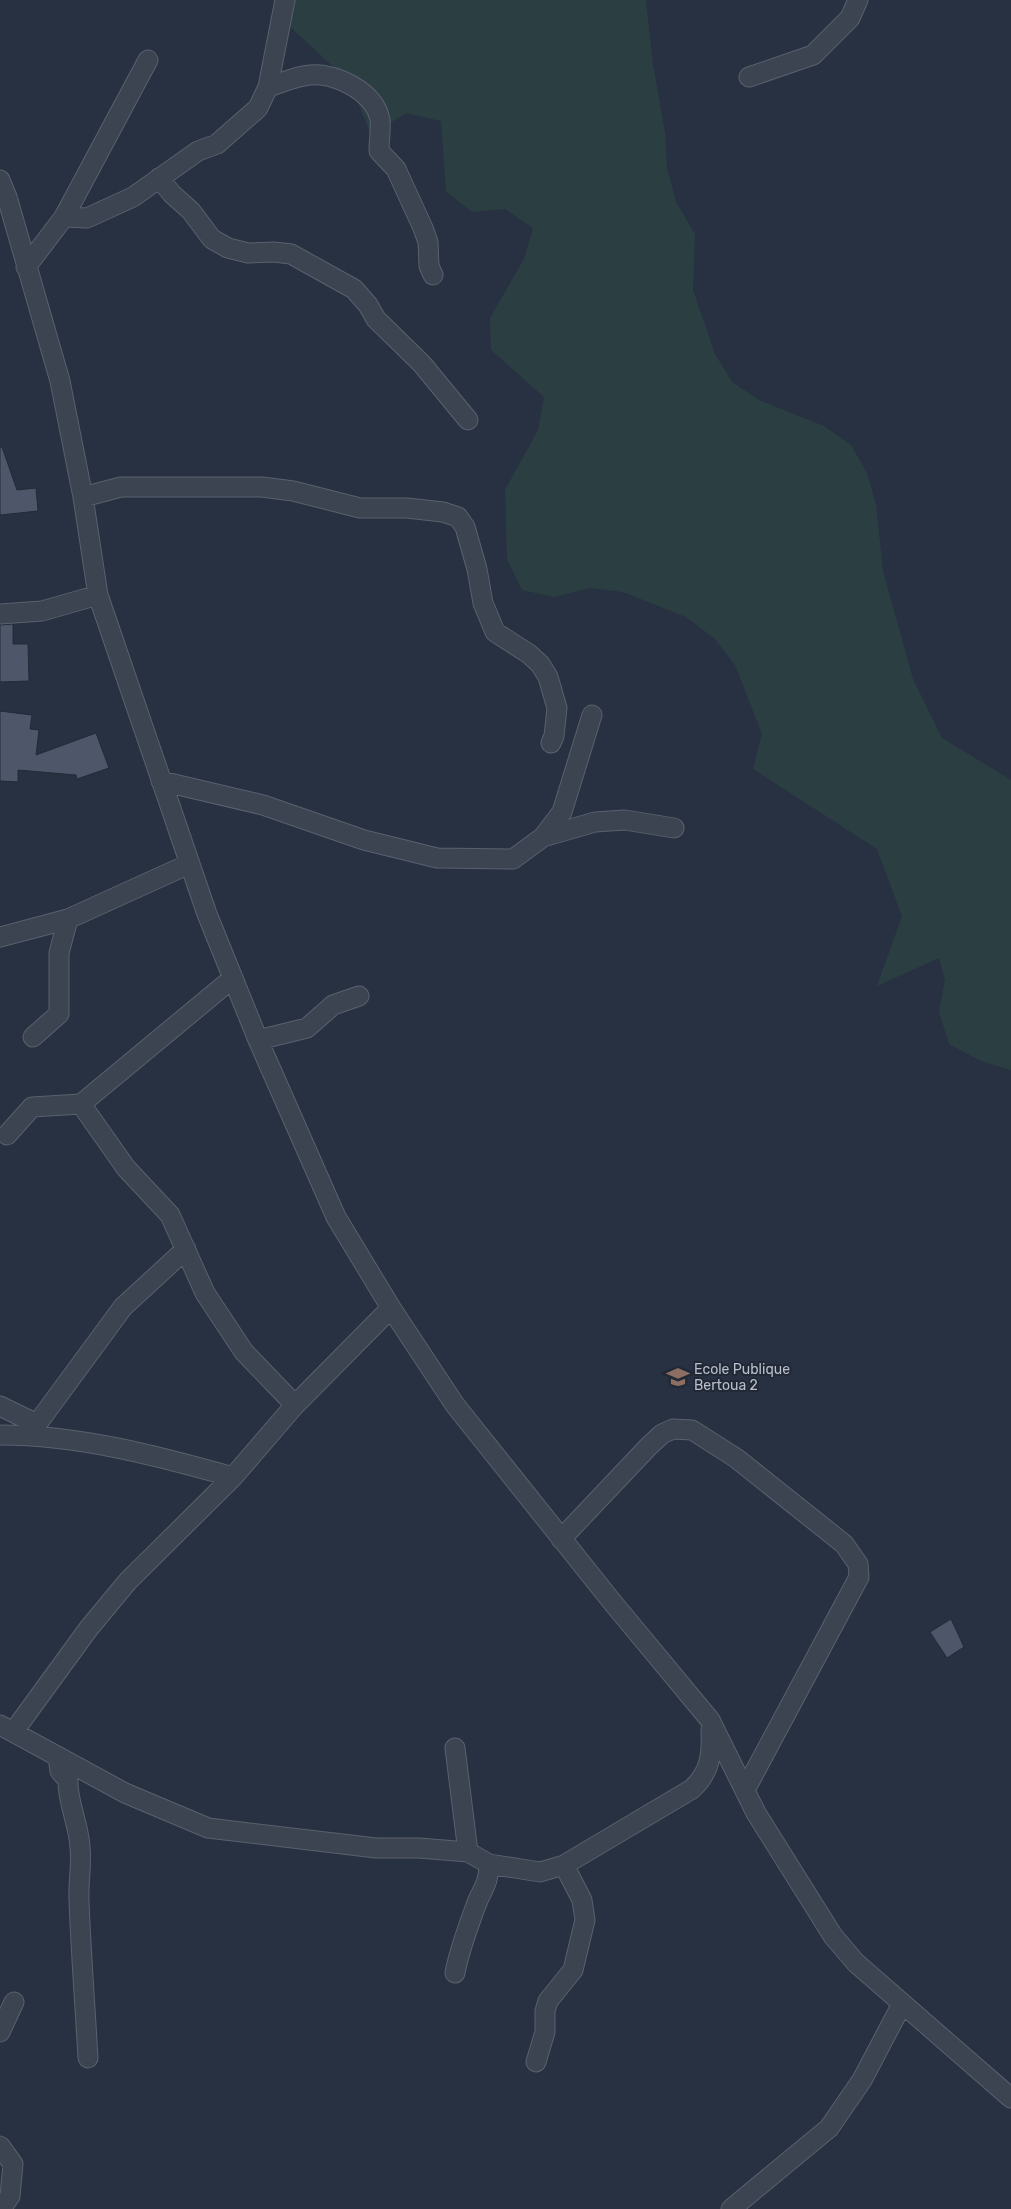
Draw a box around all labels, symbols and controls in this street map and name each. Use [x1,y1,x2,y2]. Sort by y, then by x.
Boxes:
place label: Ecole Publique Bertoua 2 [694,1361,790,1394]
school or university icon: Ecole Publique Bertoua 2 [665,1364,691,1390]

